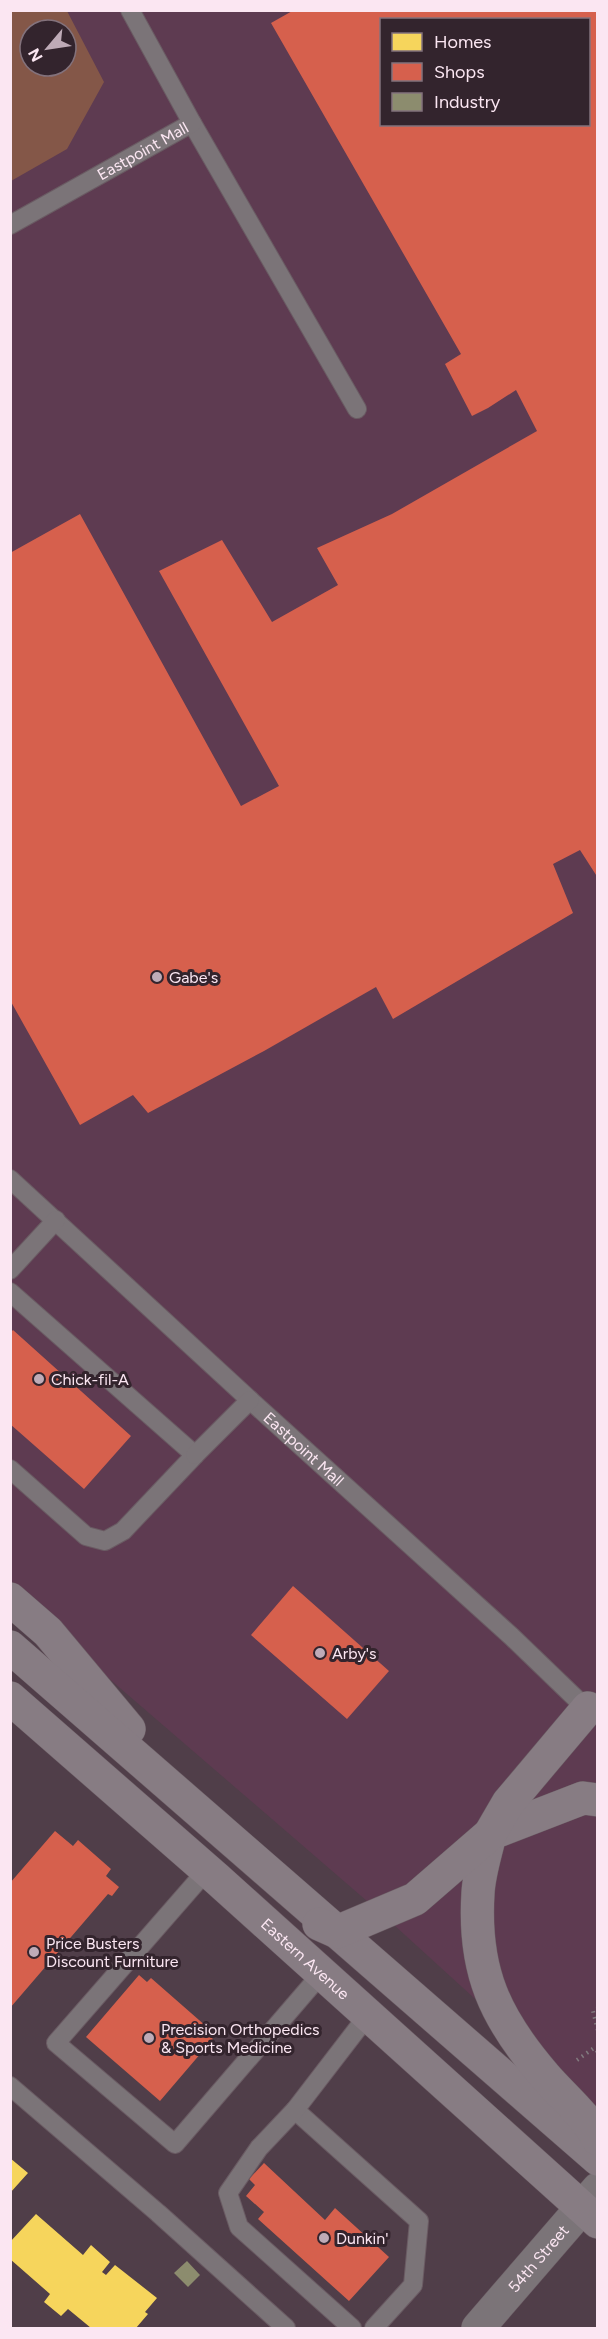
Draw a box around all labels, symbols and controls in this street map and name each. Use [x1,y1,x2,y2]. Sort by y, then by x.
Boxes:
north arrow [18,18,78,78]
legend [380,18,590,126]
text: Homes [434,31,492,53]
text: N [24,45,47,65]
text: Shops [434,61,485,83]
text: Industry [434,91,501,113]
street label: Eastpoint Mall [94,118,191,184]
place label: Gabe's [169,968,218,987]
marker: Gabe's [150,970,164,984]
place label: Chick-fil-A [51,1370,129,1389]
marker: Chick-fil-A [32,1372,46,1386]
street label: Eastpoint Mall [260,1408,348,1490]
place label: Arby's [332,1644,376,1663]
marker: Arby's [313,1646,327,1660]
street label: Eastern Avenue [257,1914,354,2003]
place label: Price Busters Discount Furniture [46,1934,179,1971]
marker: Price Busters Discount Furniture [27,1945,41,1959]
place label: Precision Orthopedics & Sports Medicine [161,2020,320,2057]
marker: Precision Orthopedics & Sports Medicine [142,2031,156,2045]
street label: 54th Street [504,2221,572,2296]
place label: Dunkin' [336,2229,388,2248]
marker: Dunkin' [317,2231,331,2245]

